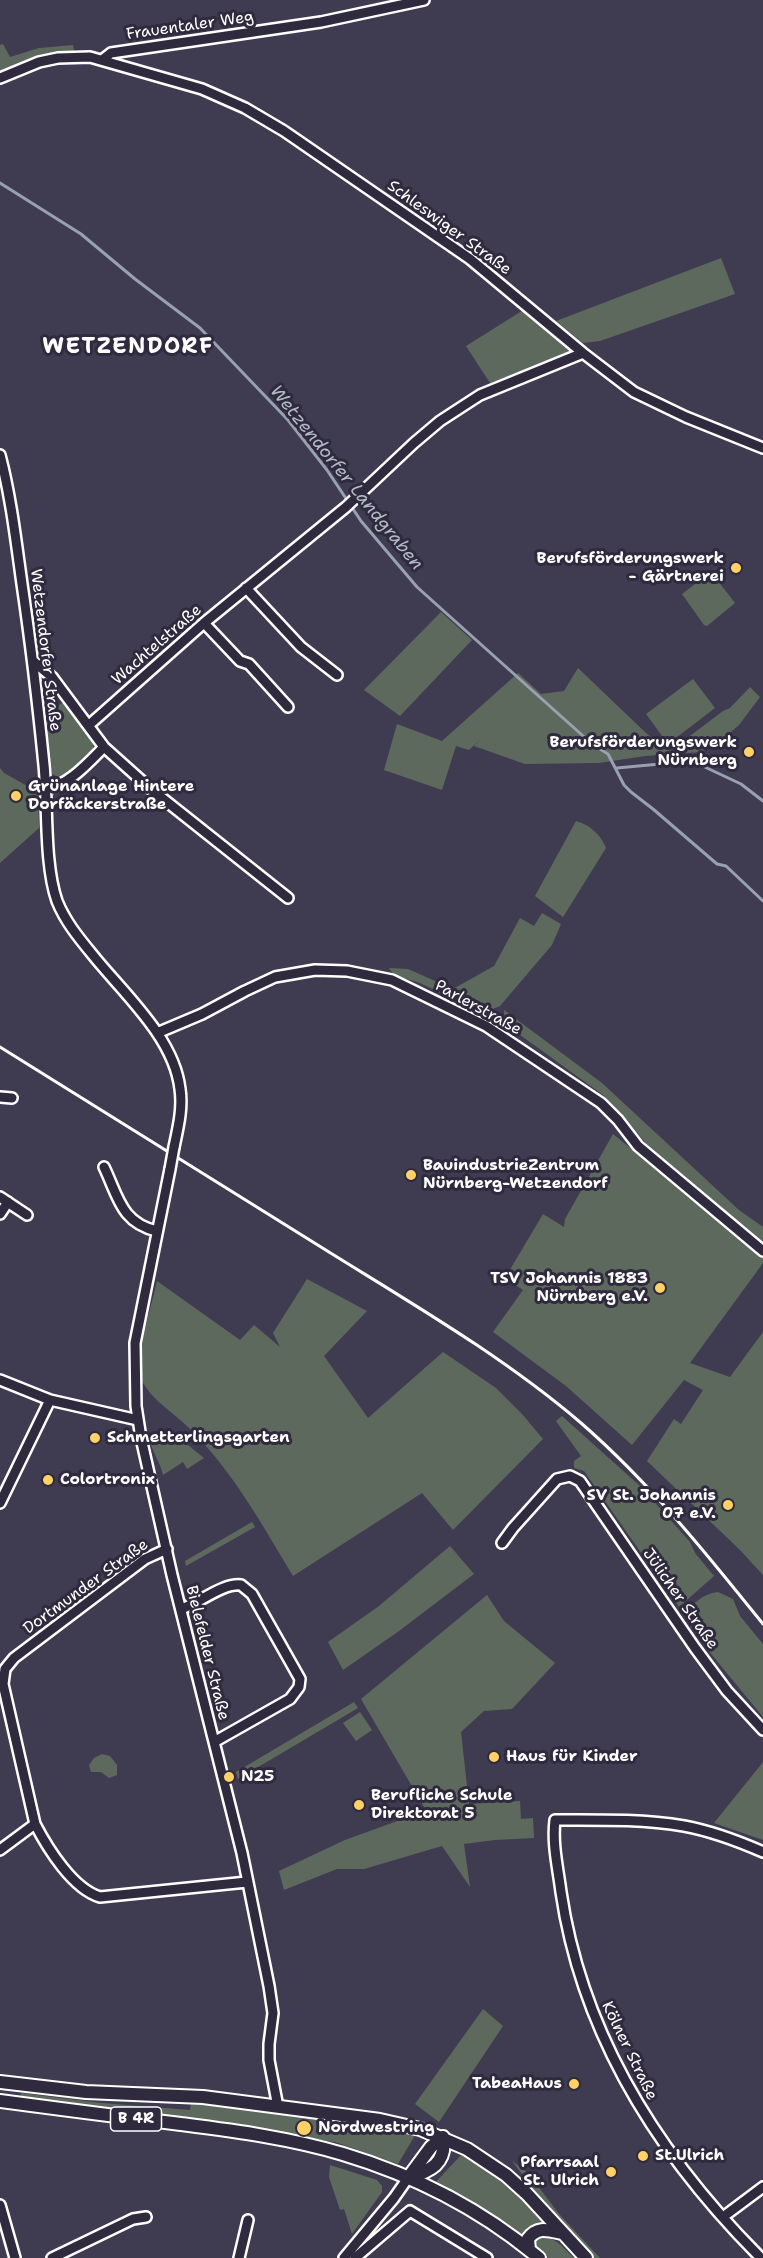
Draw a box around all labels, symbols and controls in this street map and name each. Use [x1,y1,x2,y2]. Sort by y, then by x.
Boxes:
street label: Frauentaler Weg [125,8,255,44]
street label: Schleswiger Straße [383,177,515,279]
district label: WETZENDORF [42,334,214,360]
water label: Wetzendorfer Landgraben [265,381,427,575]
place label: Berufsförderungswerk - Gärtnerei [537,549,724,587]
marker: Berufsförderungswerk - Gärtnerei [729,561,743,575]
street label: Wetzendorfer Straße [26,568,64,732]
street label: Wachtelstraße [108,601,206,689]
place label: Berufsförderungswerk Nürnberg [550,733,737,771]
marker: Berufsförderungswerk Nürnberg [742,745,756,759]
place label: Grünanlage Hintere Dorfäckerstraße [28,777,194,815]
marker: Grünanlage Hintere Dorfäckerstraße [9,789,23,803]
street label: Parlerstraße [431,976,525,1040]
place label: BauindustrieZentrum Nürnberg-Wetzendorf [423,1156,608,1194]
marker: BauindustrieZentrum Nürnberg-Wetzendorf [404,1168,418,1182]
place label: TSV Johannis 1883 Nürnberg e.V. [490,1269,648,1307]
marker: TSV Johannis 1883 Nürnberg e.V. [653,1281,667,1295]
place label: Schmetterlingsgarten [107,1428,290,1448]
marker: Schmetterlingsgarten [88,1431,102,1445]
place label: Colortronix [60,1470,155,1490]
marker: Colortronix [41,1473,55,1487]
place label: SV St. Johannis 07 e.V. [587,1486,716,1524]
marker: SV St. Johannis 07 e.V. [721,1498,735,1512]
street label: Dortmunder Straße [20,1535,152,1639]
street label: Jülicher Straße [638,1545,722,1653]
street label: Bielefelder Straße [181,1584,233,1722]
place label: Haus für Kinder [506,1747,638,1767]
marker: Haus für Kinder [487,1750,501,1764]
place label: N25 [241,1767,274,1787]
marker: N25 [222,1770,236,1784]
place label: Berufliche Schule Direktorat 5 [371,1786,513,1824]
marker: Berufliche Schule Direktorat 5 [352,1798,366,1812]
street label: Kölner Straße [597,1999,661,2103]
place label: TabeaHaus [472,2074,562,2094]
marker: TabeaHaus [567,2077,581,2091]
road number: B 4R [110,2107,162,2131]
place label: Nordwestring [318,2118,435,2138]
marker: Nordwestring [295,2119,313,2137]
place label: St.Ulrich [655,2146,724,2166]
marker: St.Ulrich [636,2149,650,2163]
place label: Pfarrsaal St. Ulrich [520,2153,599,2191]
marker: Pfarrsaal St. Ulrich [604,2165,618,2179]

